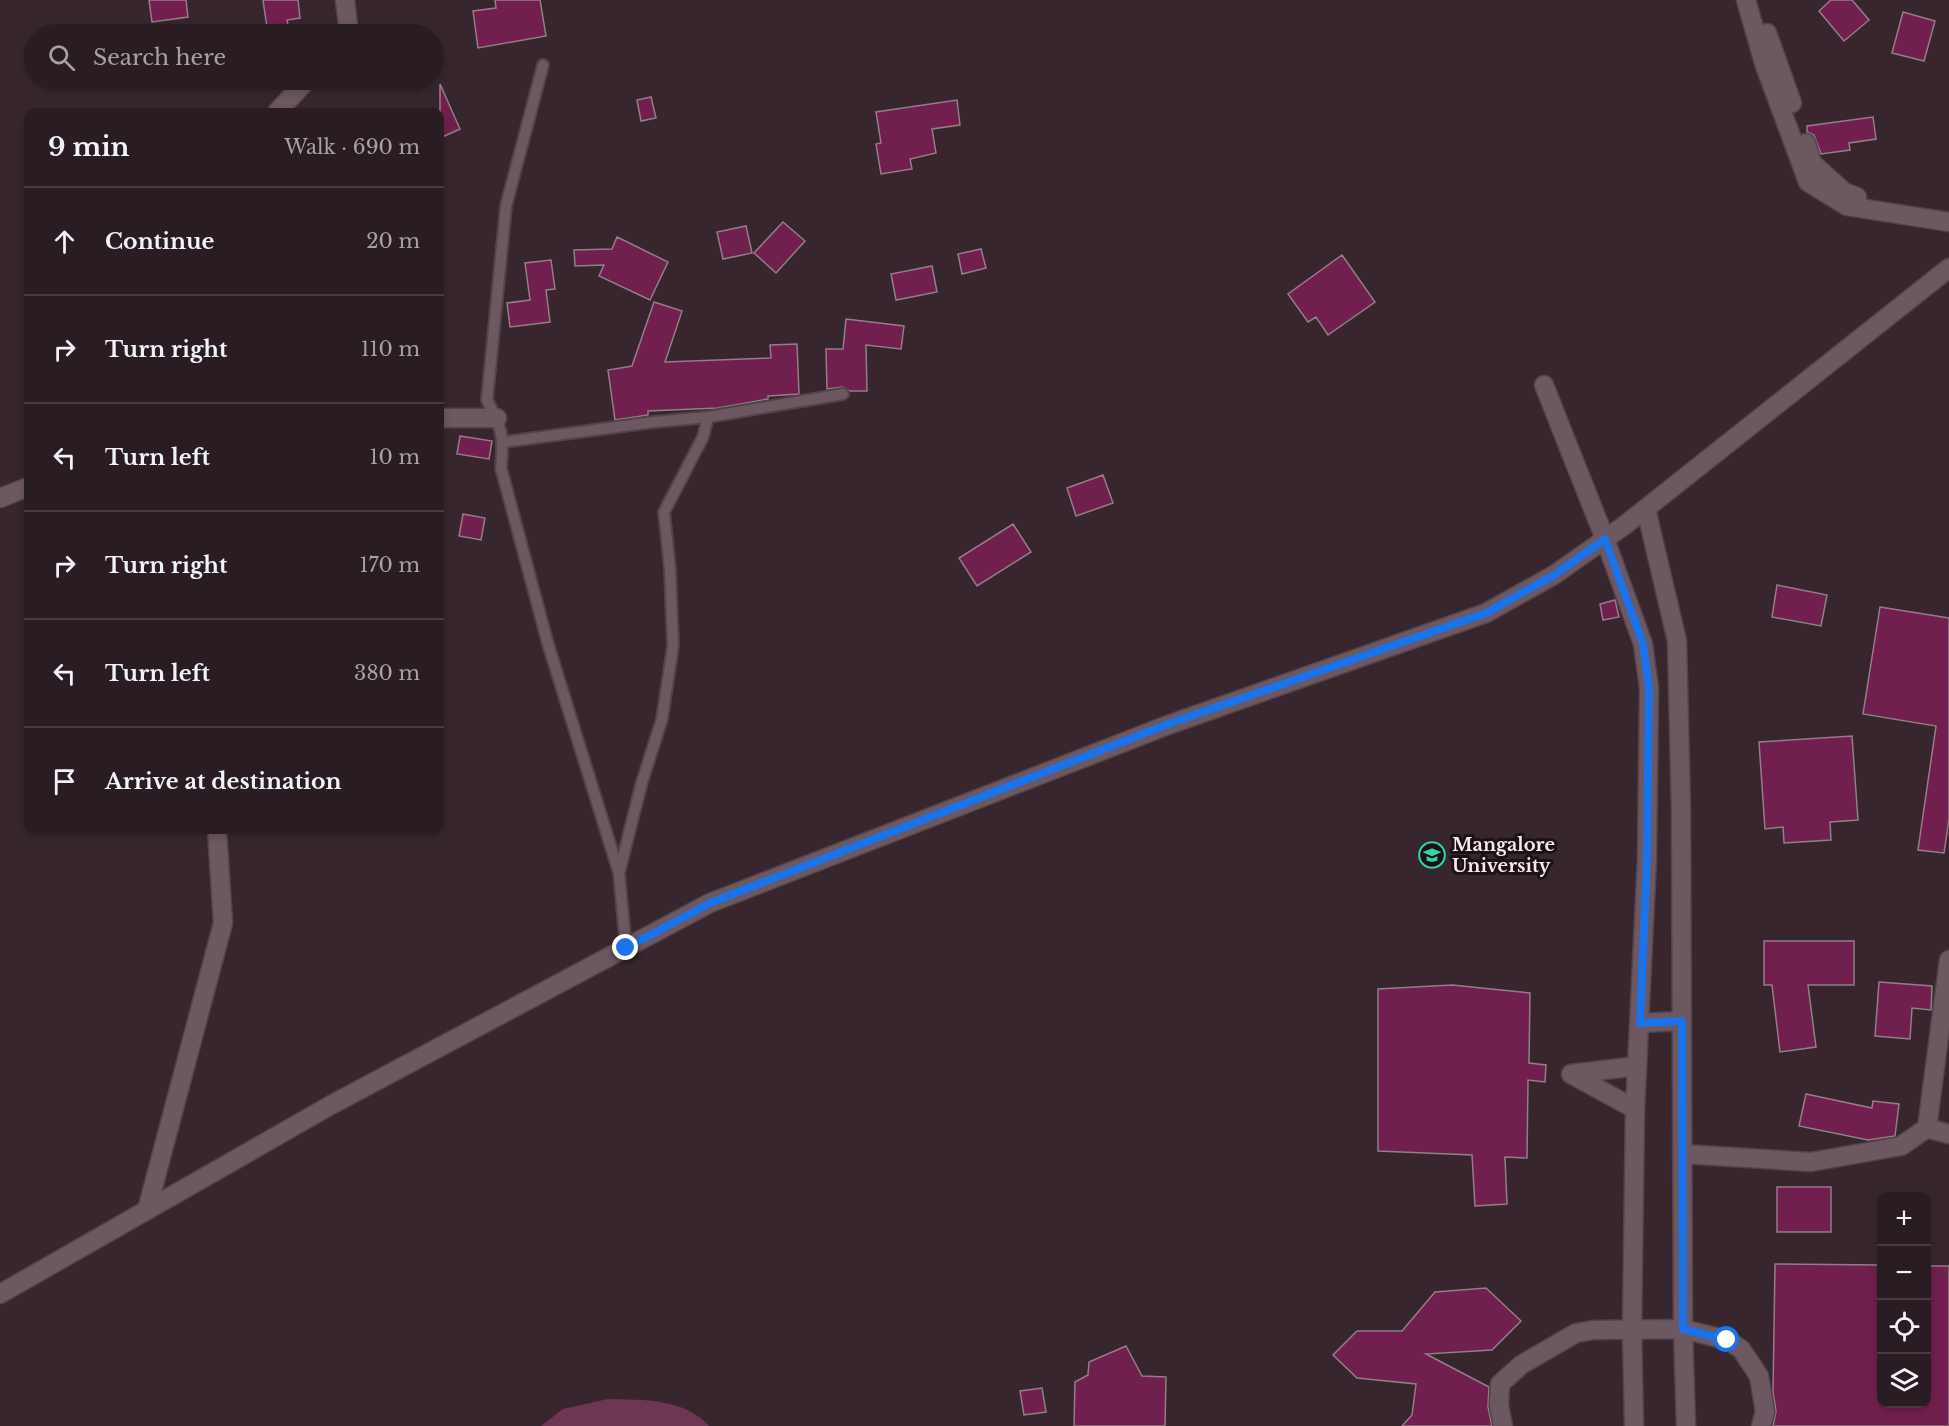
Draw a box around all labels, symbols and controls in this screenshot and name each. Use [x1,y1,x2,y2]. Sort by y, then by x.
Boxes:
search box [24,24,444,90]
icon: search [45,41,78,74]
text: Search here [93,44,226,71]
text: 9 min [48,131,129,163]
text: Walk · 690 m [284,135,420,159]
icon: ahead [48,225,81,258]
text: Continue [105,228,214,255]
text: 20 m [366,229,420,253]
icon: right [48,333,81,366]
text: Turn right [105,336,227,363]
text: 110 m [361,337,420,361]
icon: left [48,441,81,474]
text: Turn left [105,444,210,471]
text: 10 m [370,445,420,469]
icon: right [48,549,81,582]
text: Turn right [105,552,227,579]
text: 170 m [360,553,420,577]
icon: left [48,657,81,690]
text: Turn left [105,660,210,687]
text: 380 m [354,661,420,685]
icon: arrive [48,765,81,798]
text: Arrive at destination [105,768,342,795]
place label: Mangalore University [1452,834,1555,877]
school or university icon: Mangalore University [1417,840,1447,870]
route end [612,934,638,960]
map controls [1877,1192,1931,1408]
button: + [1877,1192,1931,1246]
button: − [1877,1246,1931,1300]
button: locate [1877,1300,1931,1354]
route start [1713,1326,1739,1352]
button: layers [1877,1354,1931,1408]

